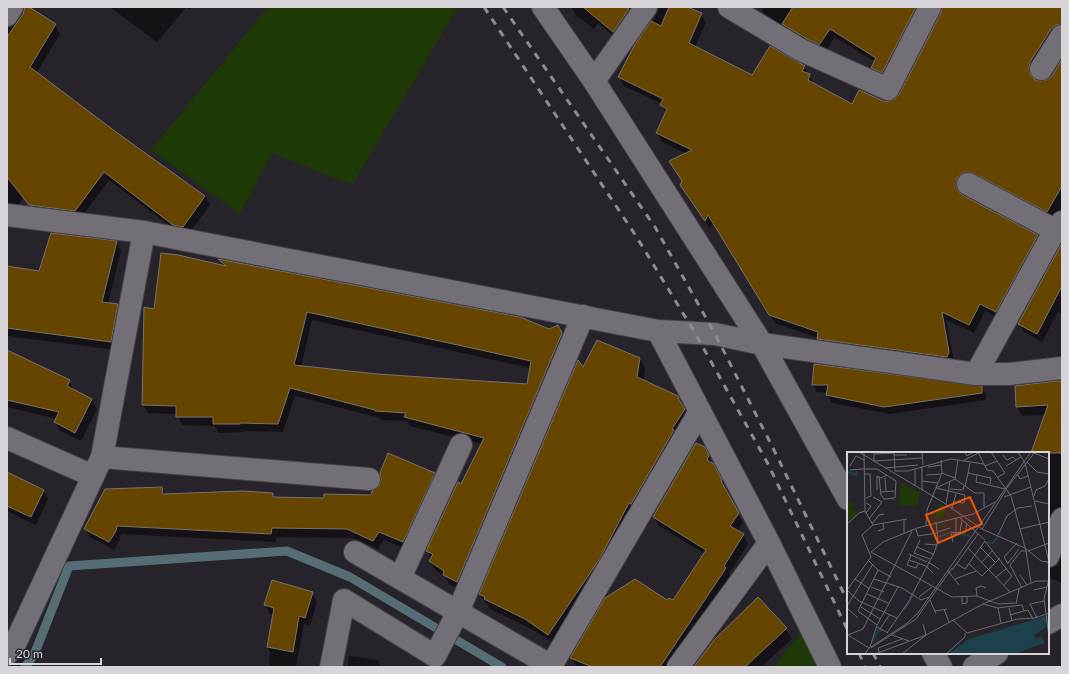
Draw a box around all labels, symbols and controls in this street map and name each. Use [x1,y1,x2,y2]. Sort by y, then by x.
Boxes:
inset map [847,452,1049,654]
scale bar [10,640,101,666]
text: 20 m [16,646,43,661]

